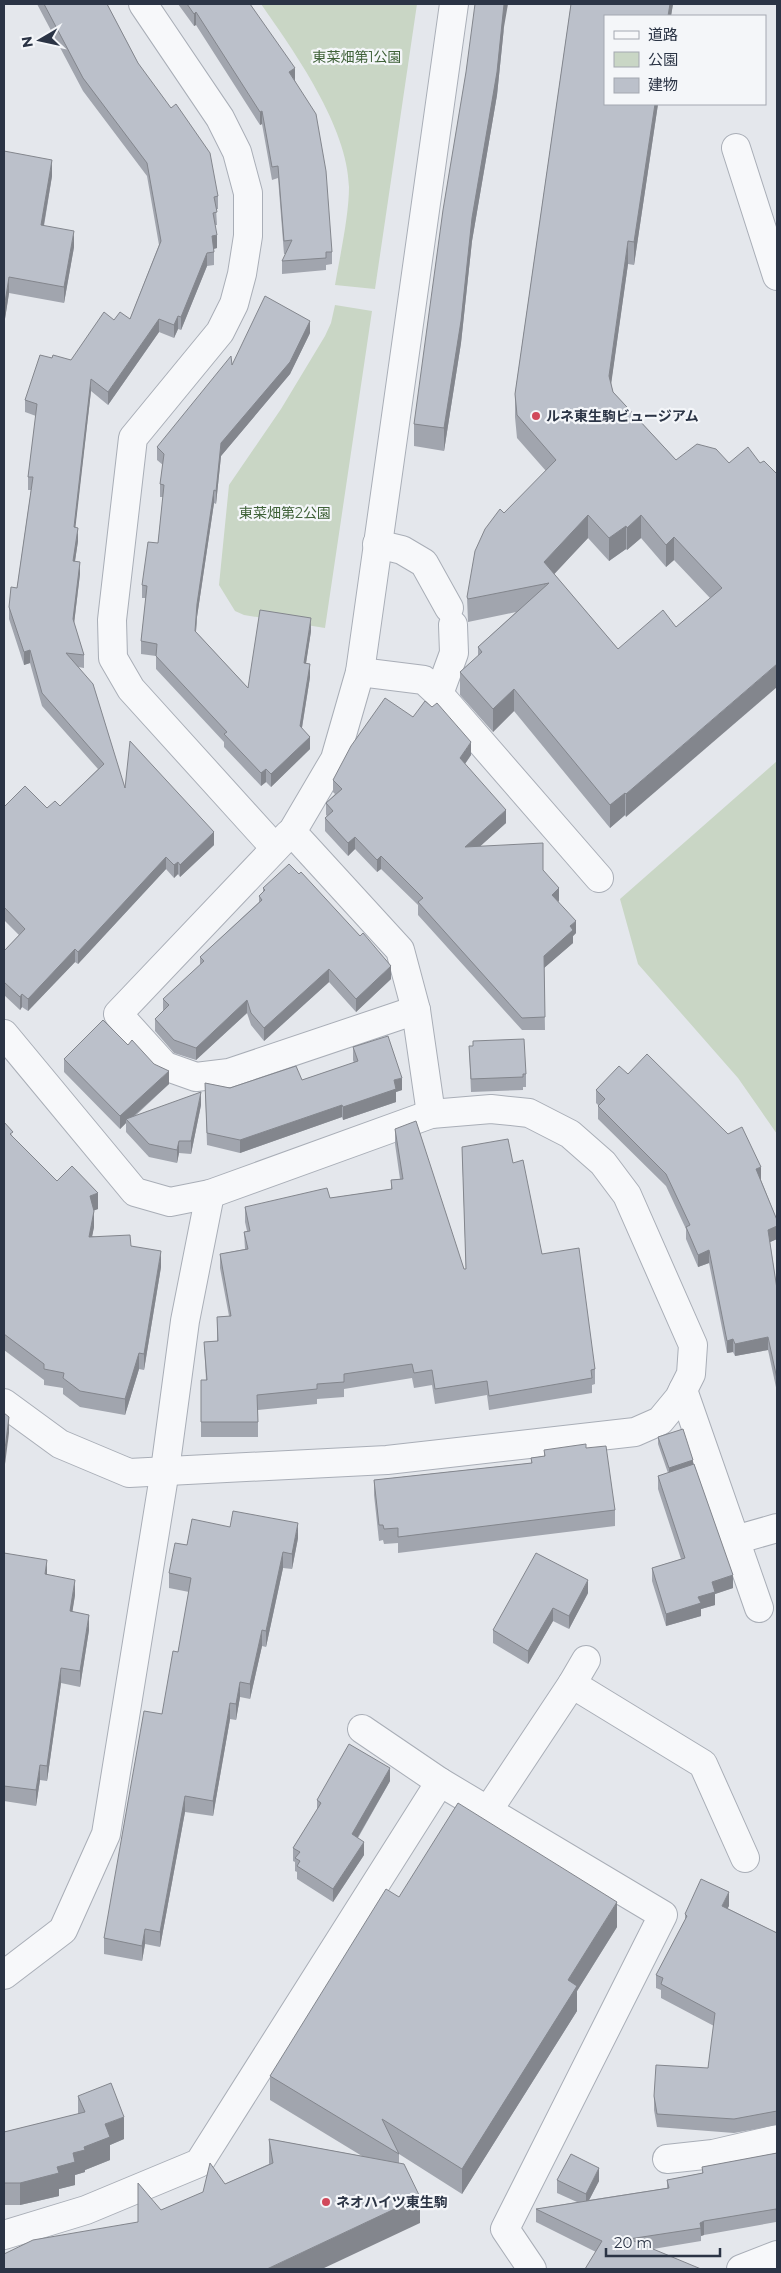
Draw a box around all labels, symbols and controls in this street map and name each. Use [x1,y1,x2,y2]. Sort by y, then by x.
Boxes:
north arrow [15,15,65,65]
legend [604,15,766,105]
text: 道路 [648,25,678,44]
text: N [17,35,37,49]
park label: 東菜畑第1公園 [312,48,402,66]
text: 公園 [648,50,678,69]
text: 建物 [648,75,678,94]
place label: ルネ東生駒ビュージアム [546,407,699,425]
marker: ルネ東生駒ビュージアム [530,410,542,422]
park label: 東菜畑第2公園 [239,504,331,522]
place label: ネオハイツ東生駒 [336,2193,448,2211]
marker: ネオハイツ東生駒 [320,2196,332,2208]
scale bar [606,2226,720,2258]
text: 20 m [614,2233,652,2252]

